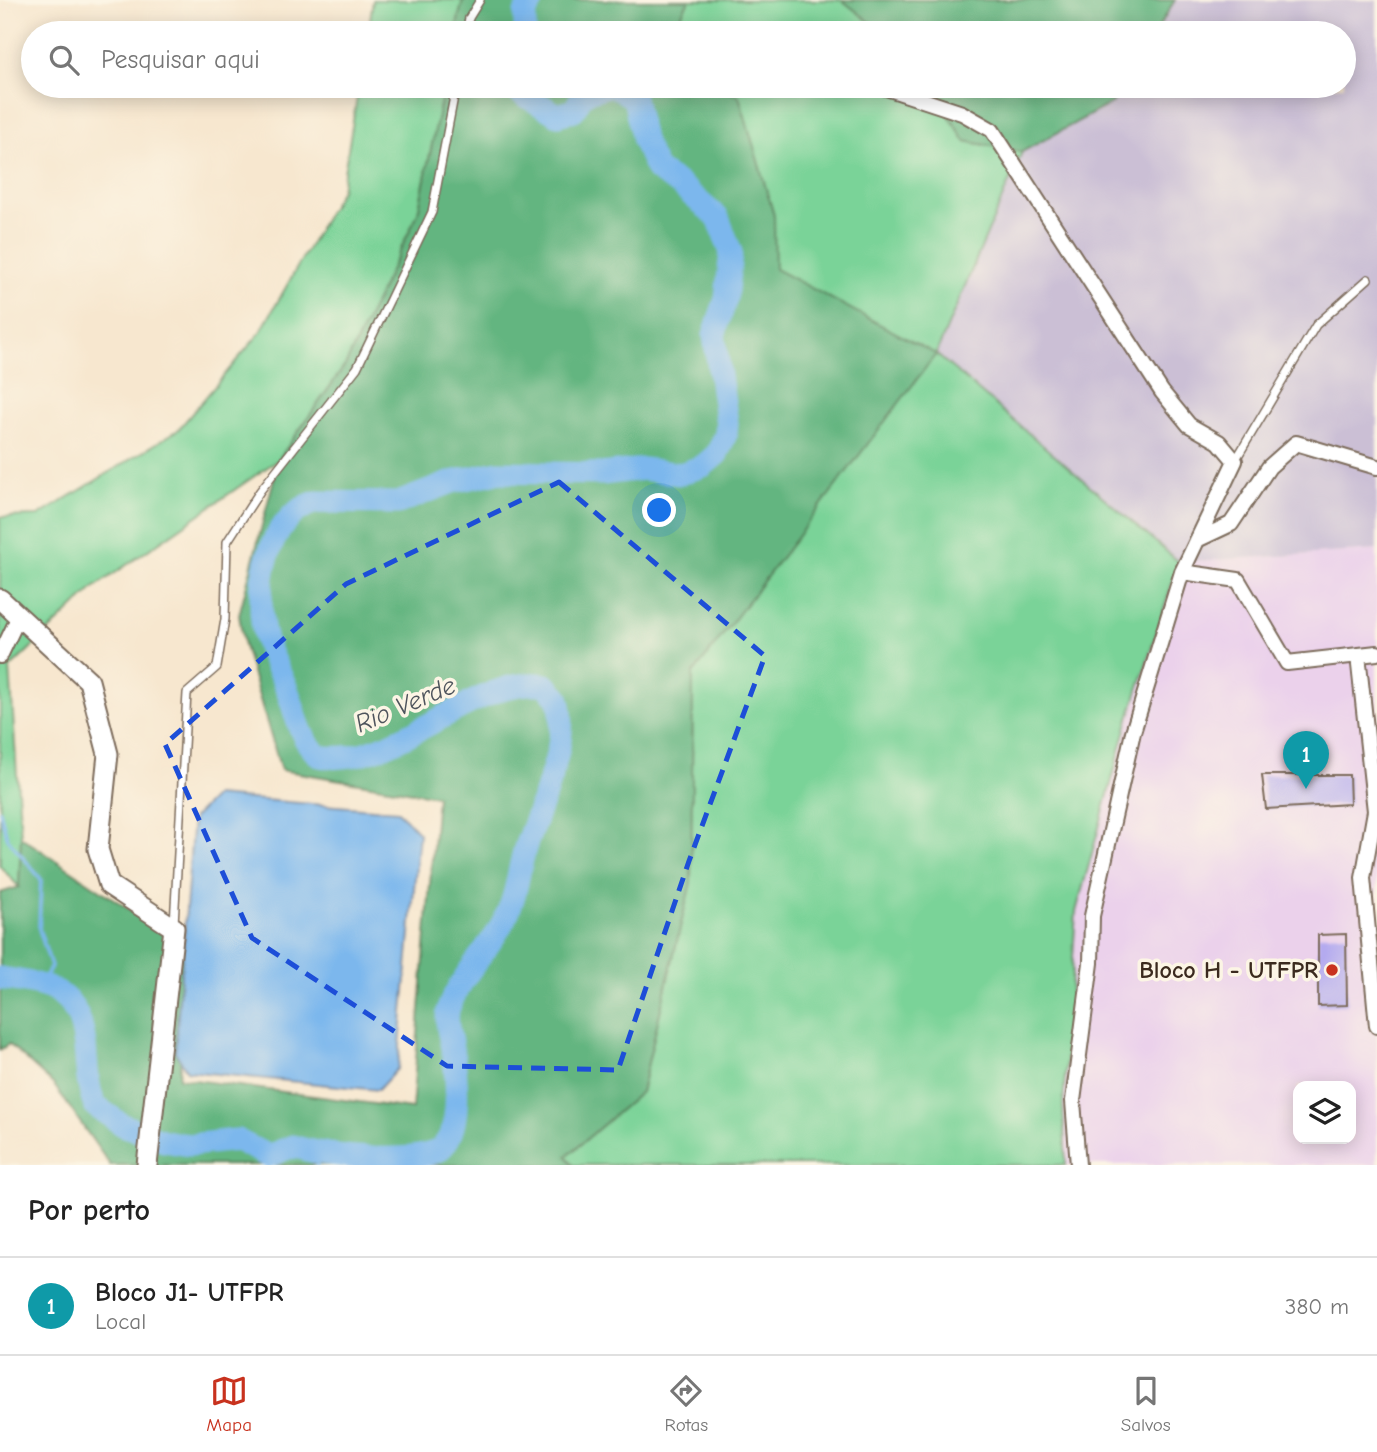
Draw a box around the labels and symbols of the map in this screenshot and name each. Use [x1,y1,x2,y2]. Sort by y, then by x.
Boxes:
your location [642,493,676,527]
water label: Rio Verde [351,670,460,739]
pin: 1 [1283,731,1329,789]
place label: Bloco H - UTFPR [1139,956,1318,984]
marker: Bloco H - UTFPR [1324,962,1340,978]

